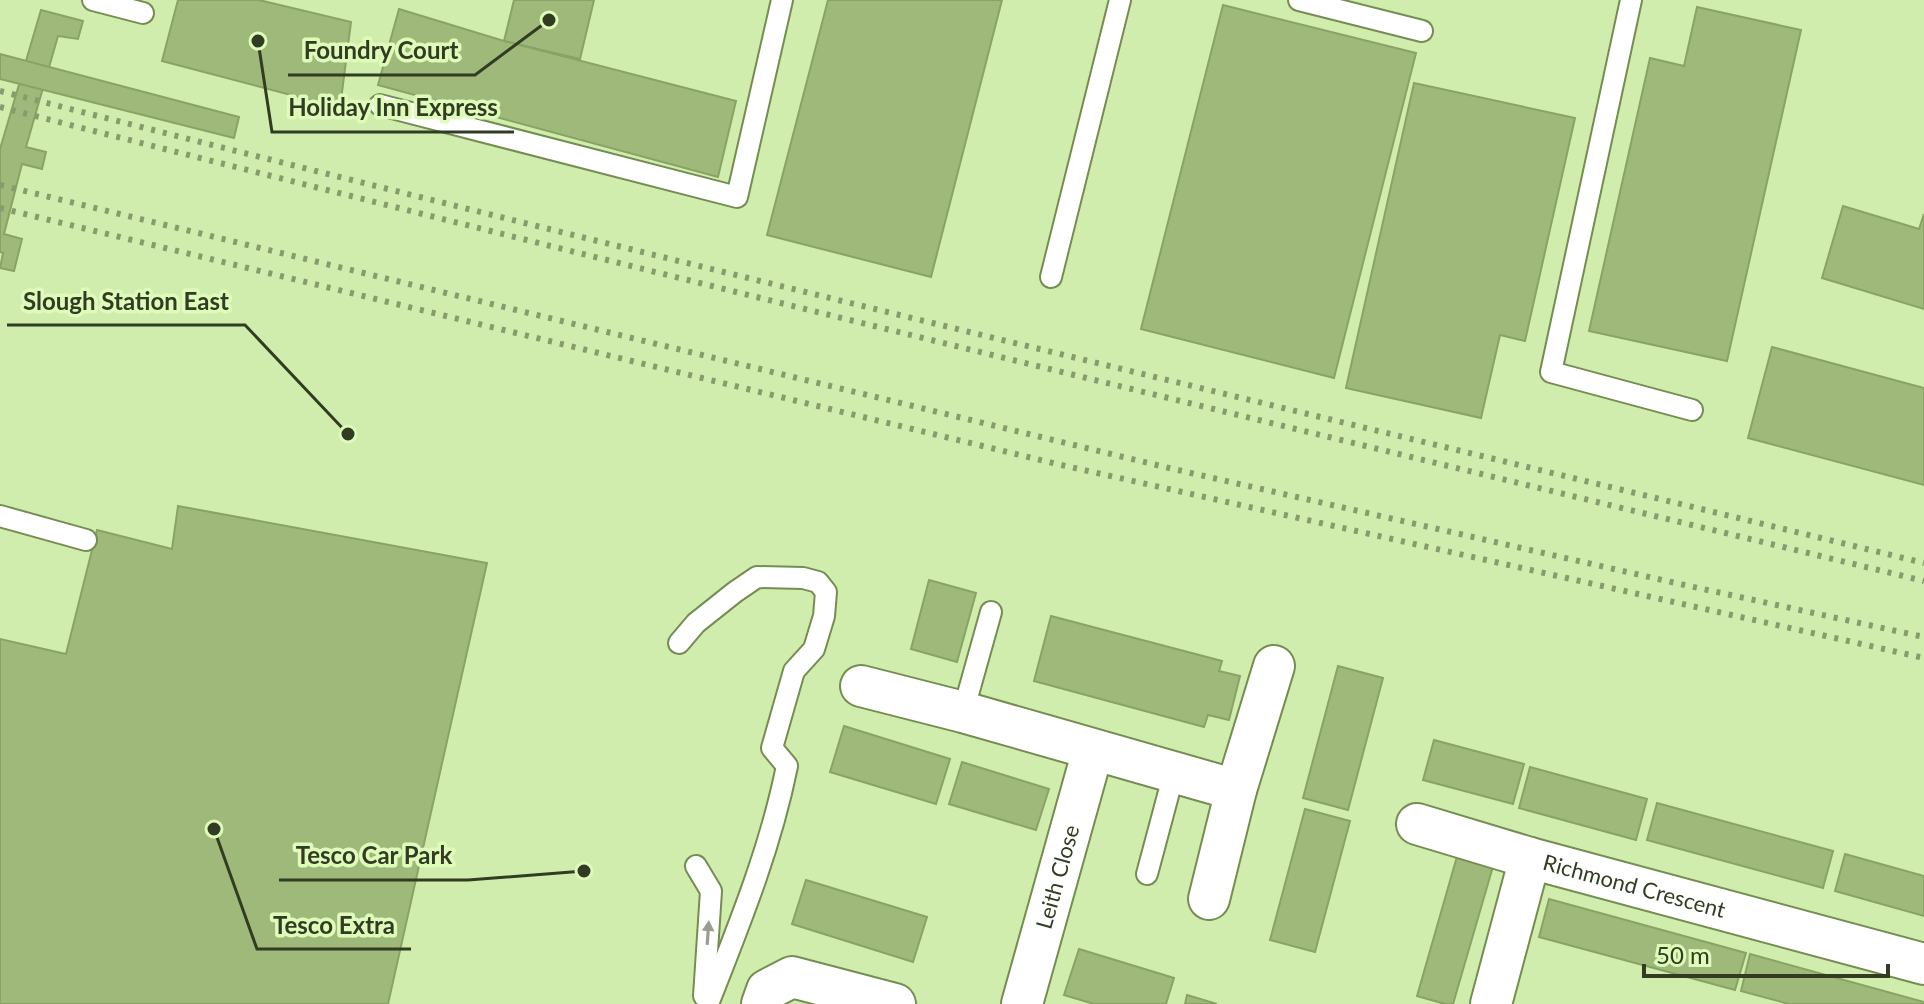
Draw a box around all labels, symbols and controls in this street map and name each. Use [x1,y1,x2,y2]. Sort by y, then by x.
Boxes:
callout: Foundry Court [288,27,475,75]
text: Foundry Court [304,35,458,64]
callout: Holiday Inn Express [272,84,514,132]
text: Holiday Inn Express [288,92,498,121]
callout: Slough Station East [7,277,245,325]
text: Slough Station East [23,286,229,315]
street label: Leith Close [1030,822,1084,932]
callout: Tesco Car Park [279,832,468,880]
text: Tesco Car Park [296,840,452,869]
street label: Richmond Crescent [1540,848,1729,923]
callout: Tesco Extra [257,901,411,949]
text: Tesco Extra [273,910,395,939]
one-way arrow [702,920,715,945]
scale bar [1644,928,1888,978]
text: 50 m [1656,940,1710,969]

